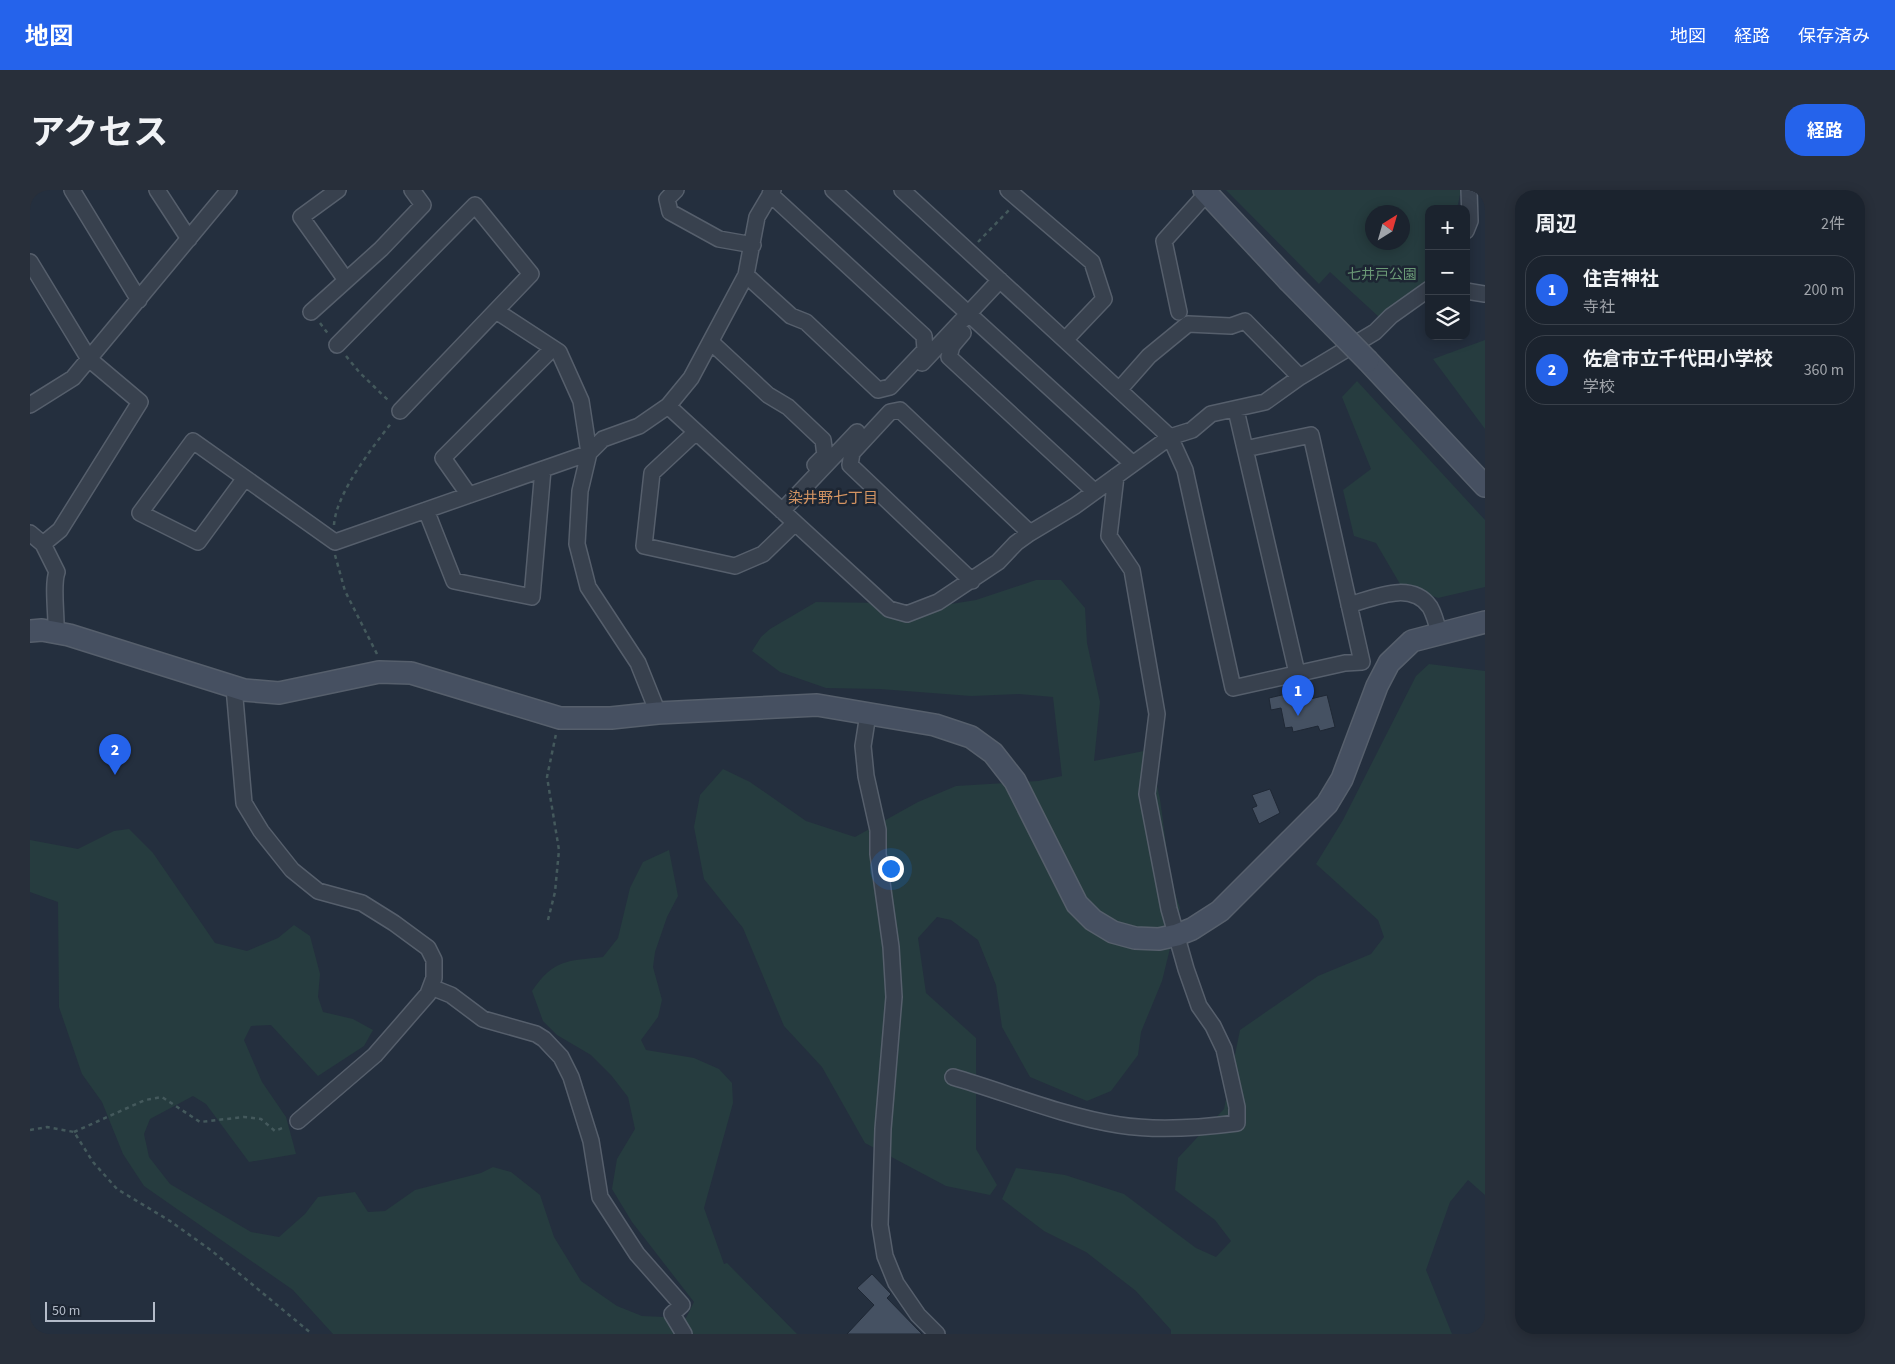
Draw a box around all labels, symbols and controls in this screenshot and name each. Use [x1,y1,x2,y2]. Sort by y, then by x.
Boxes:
text: 地図 [25,19,73,54]
text: 地図 [1670,24,1706,49]
text: 経路 [1734,24,1770,49]
text: 保存済み [1798,24,1870,49]
button: 経路 [1785,104,1865,156]
text: アクセス [30,108,168,158]
north arrow [1365,205,1410,250]
map controls [1425,205,1470,340]
button: + [1425,205,1470,250]
text: 周辺 [1535,209,1577,239]
text: 2件 [1821,213,1845,235]
button: − [1425,250,1470,295]
park label: 七井戸公園 [1347,265,1417,285]
text: 住吉神社 [1583,266,1659,293]
text: 1 [1548,279,1556,301]
text: 200 m [1804,279,1844,301]
button: layers [1425,295,1470,340]
text: 寺社 [1583,296,1615,318]
text: 佐倉市立千代田小学校 [1583,346,1773,373]
text: 2 [1548,359,1556,381]
text: 360 m [1804,359,1844,381]
text: 学校 [1583,376,1615,398]
district label: 染井野七丁目 [788,488,878,509]
pin: 1 [1282,675,1314,716]
pin: 2 [99,734,131,775]
your location [878,856,904,882]
scale bar [45,1299,155,1322]
text: 50 m [52,1301,80,1321]

